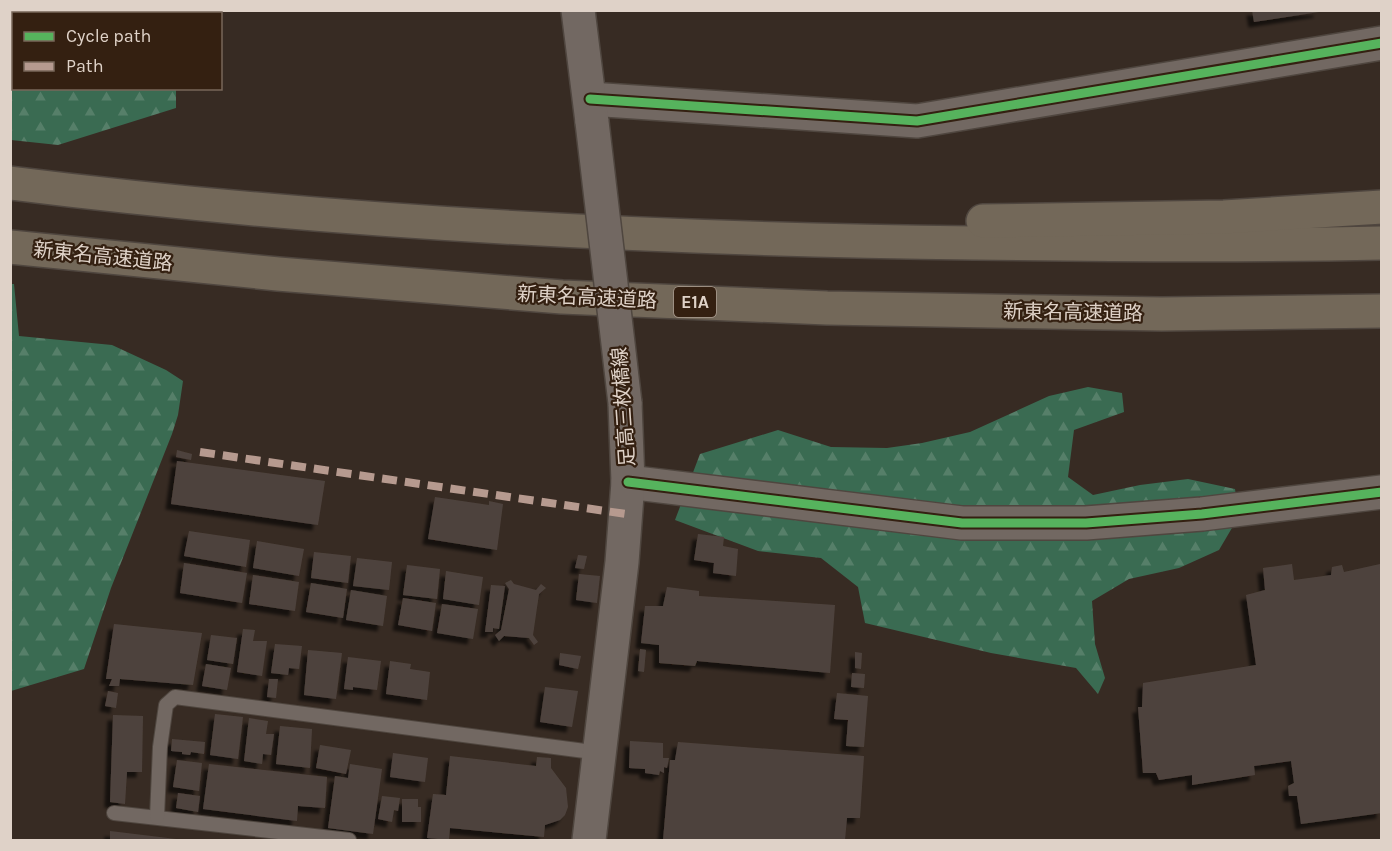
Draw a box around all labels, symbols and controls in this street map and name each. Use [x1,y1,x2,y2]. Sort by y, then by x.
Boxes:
legend [12,12,222,90]
text: Cycle path [66,25,151,47]
text: Path [66,55,104,77]
street label: 新東名高速道路 [32,238,174,275]
street label: 新東名高速道路 [516,282,657,313]
road number: E1A [674,287,716,317]
street label: 新東名高速道路 [1003,300,1143,325]
street label: 足高三枚橋線 [608,346,639,468]

